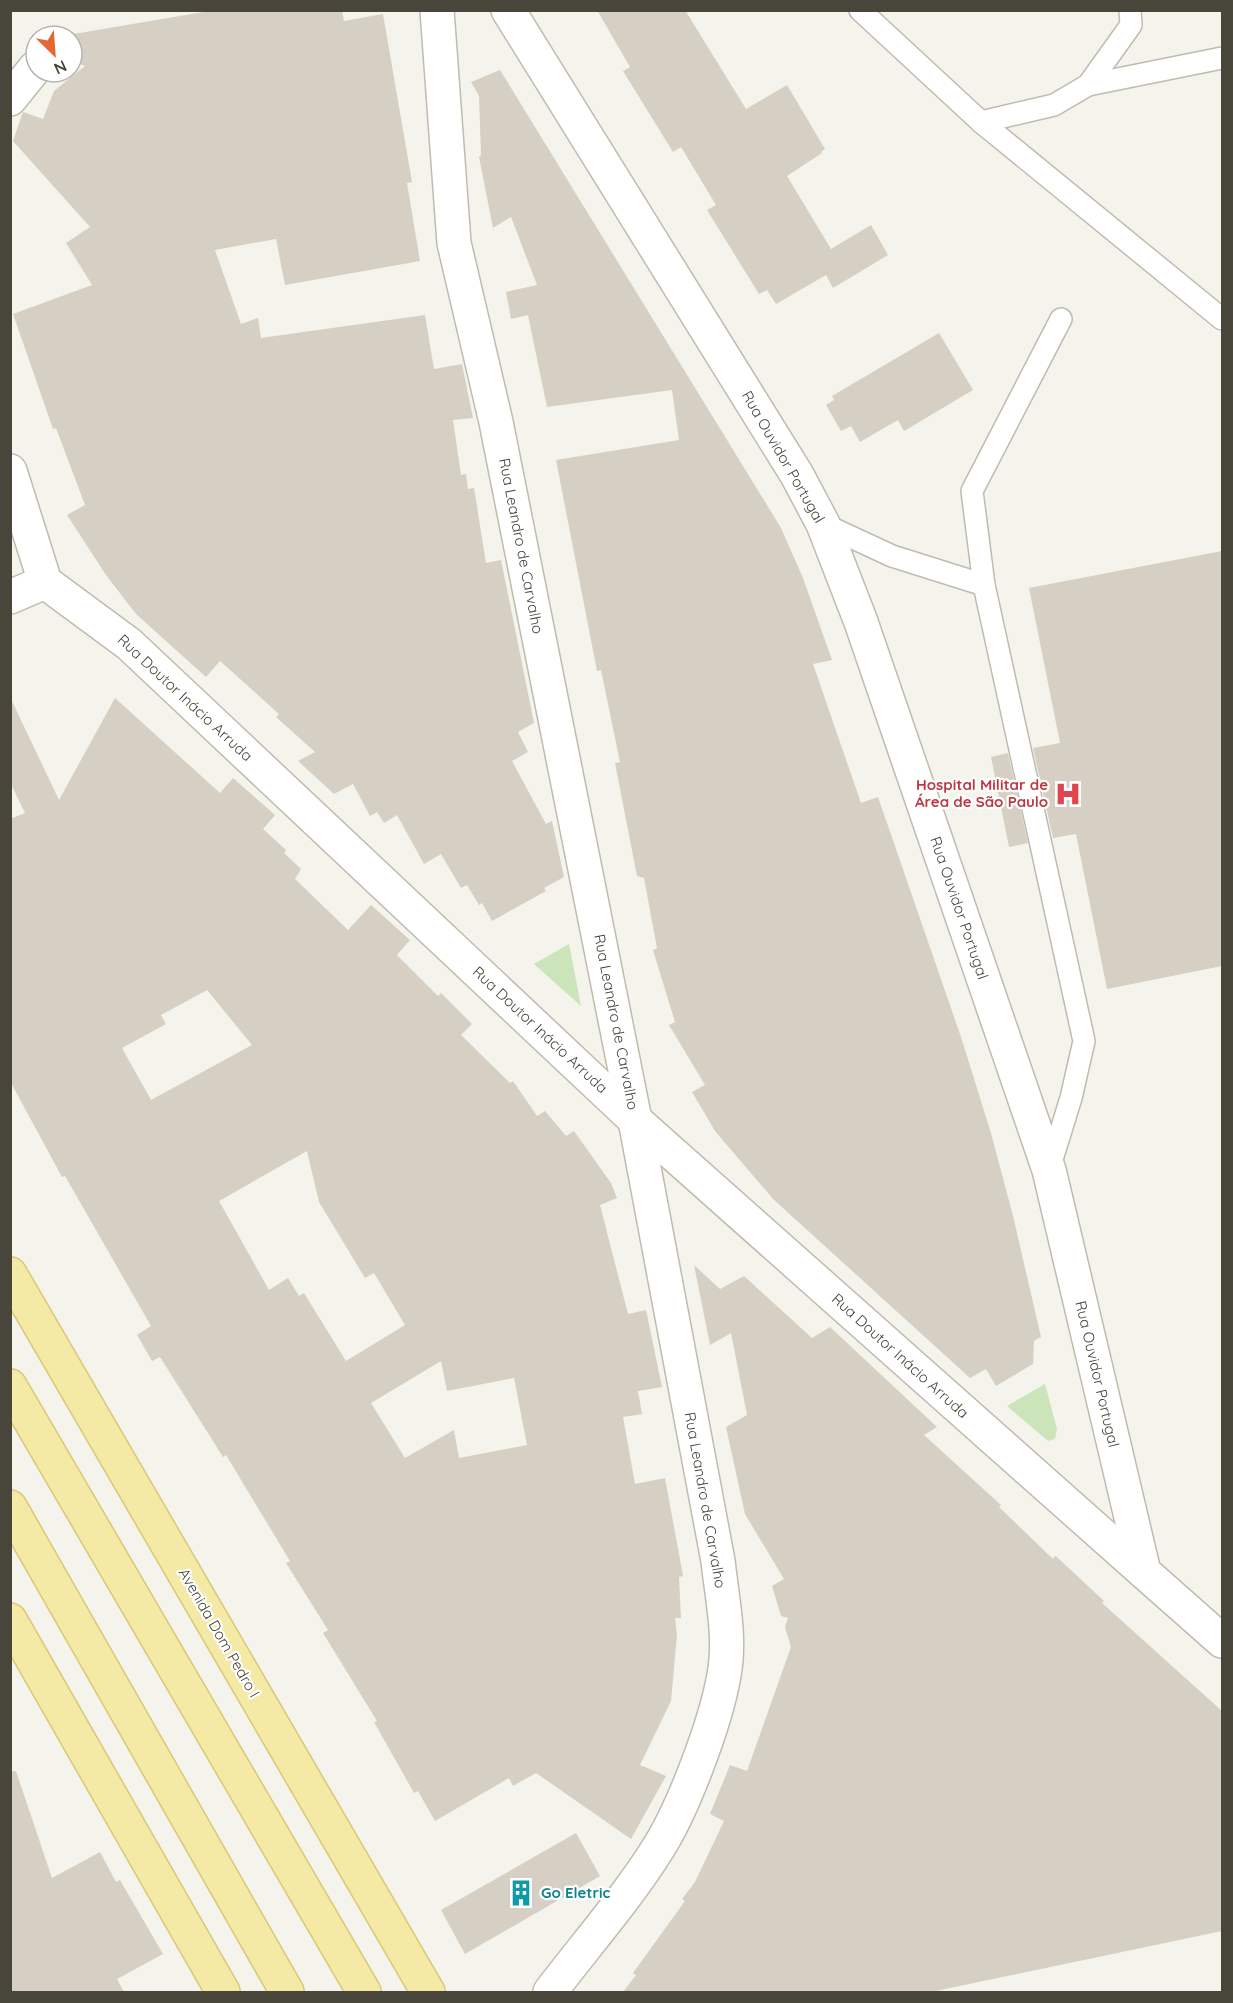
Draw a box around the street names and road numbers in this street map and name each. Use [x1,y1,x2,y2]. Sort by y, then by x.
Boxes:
street label: Rua Ouvidor Portugal [738,387,829,526]
street label: Rua Leandro de Carvalho [495,456,548,635]
street label: Rua Doutor Inácio Arruda [114,630,257,765]
street label: Rua Ouvidor Portugal [926,834,993,982]
street label: Rua Leandro de Carvalho [590,932,643,1111]
street label: Rua Doutor Inácio Arruda [469,962,612,1097]
street label: Rua Doutor Inácio Arruda [828,1289,973,1422]
street label: Rua Ouvidor Portugal [1071,1299,1124,1449]
street label: Rua Leandro de Carvalho [681,1410,730,1590]
street label: Avenida Dom Pedro I [175,1565,264,1701]

